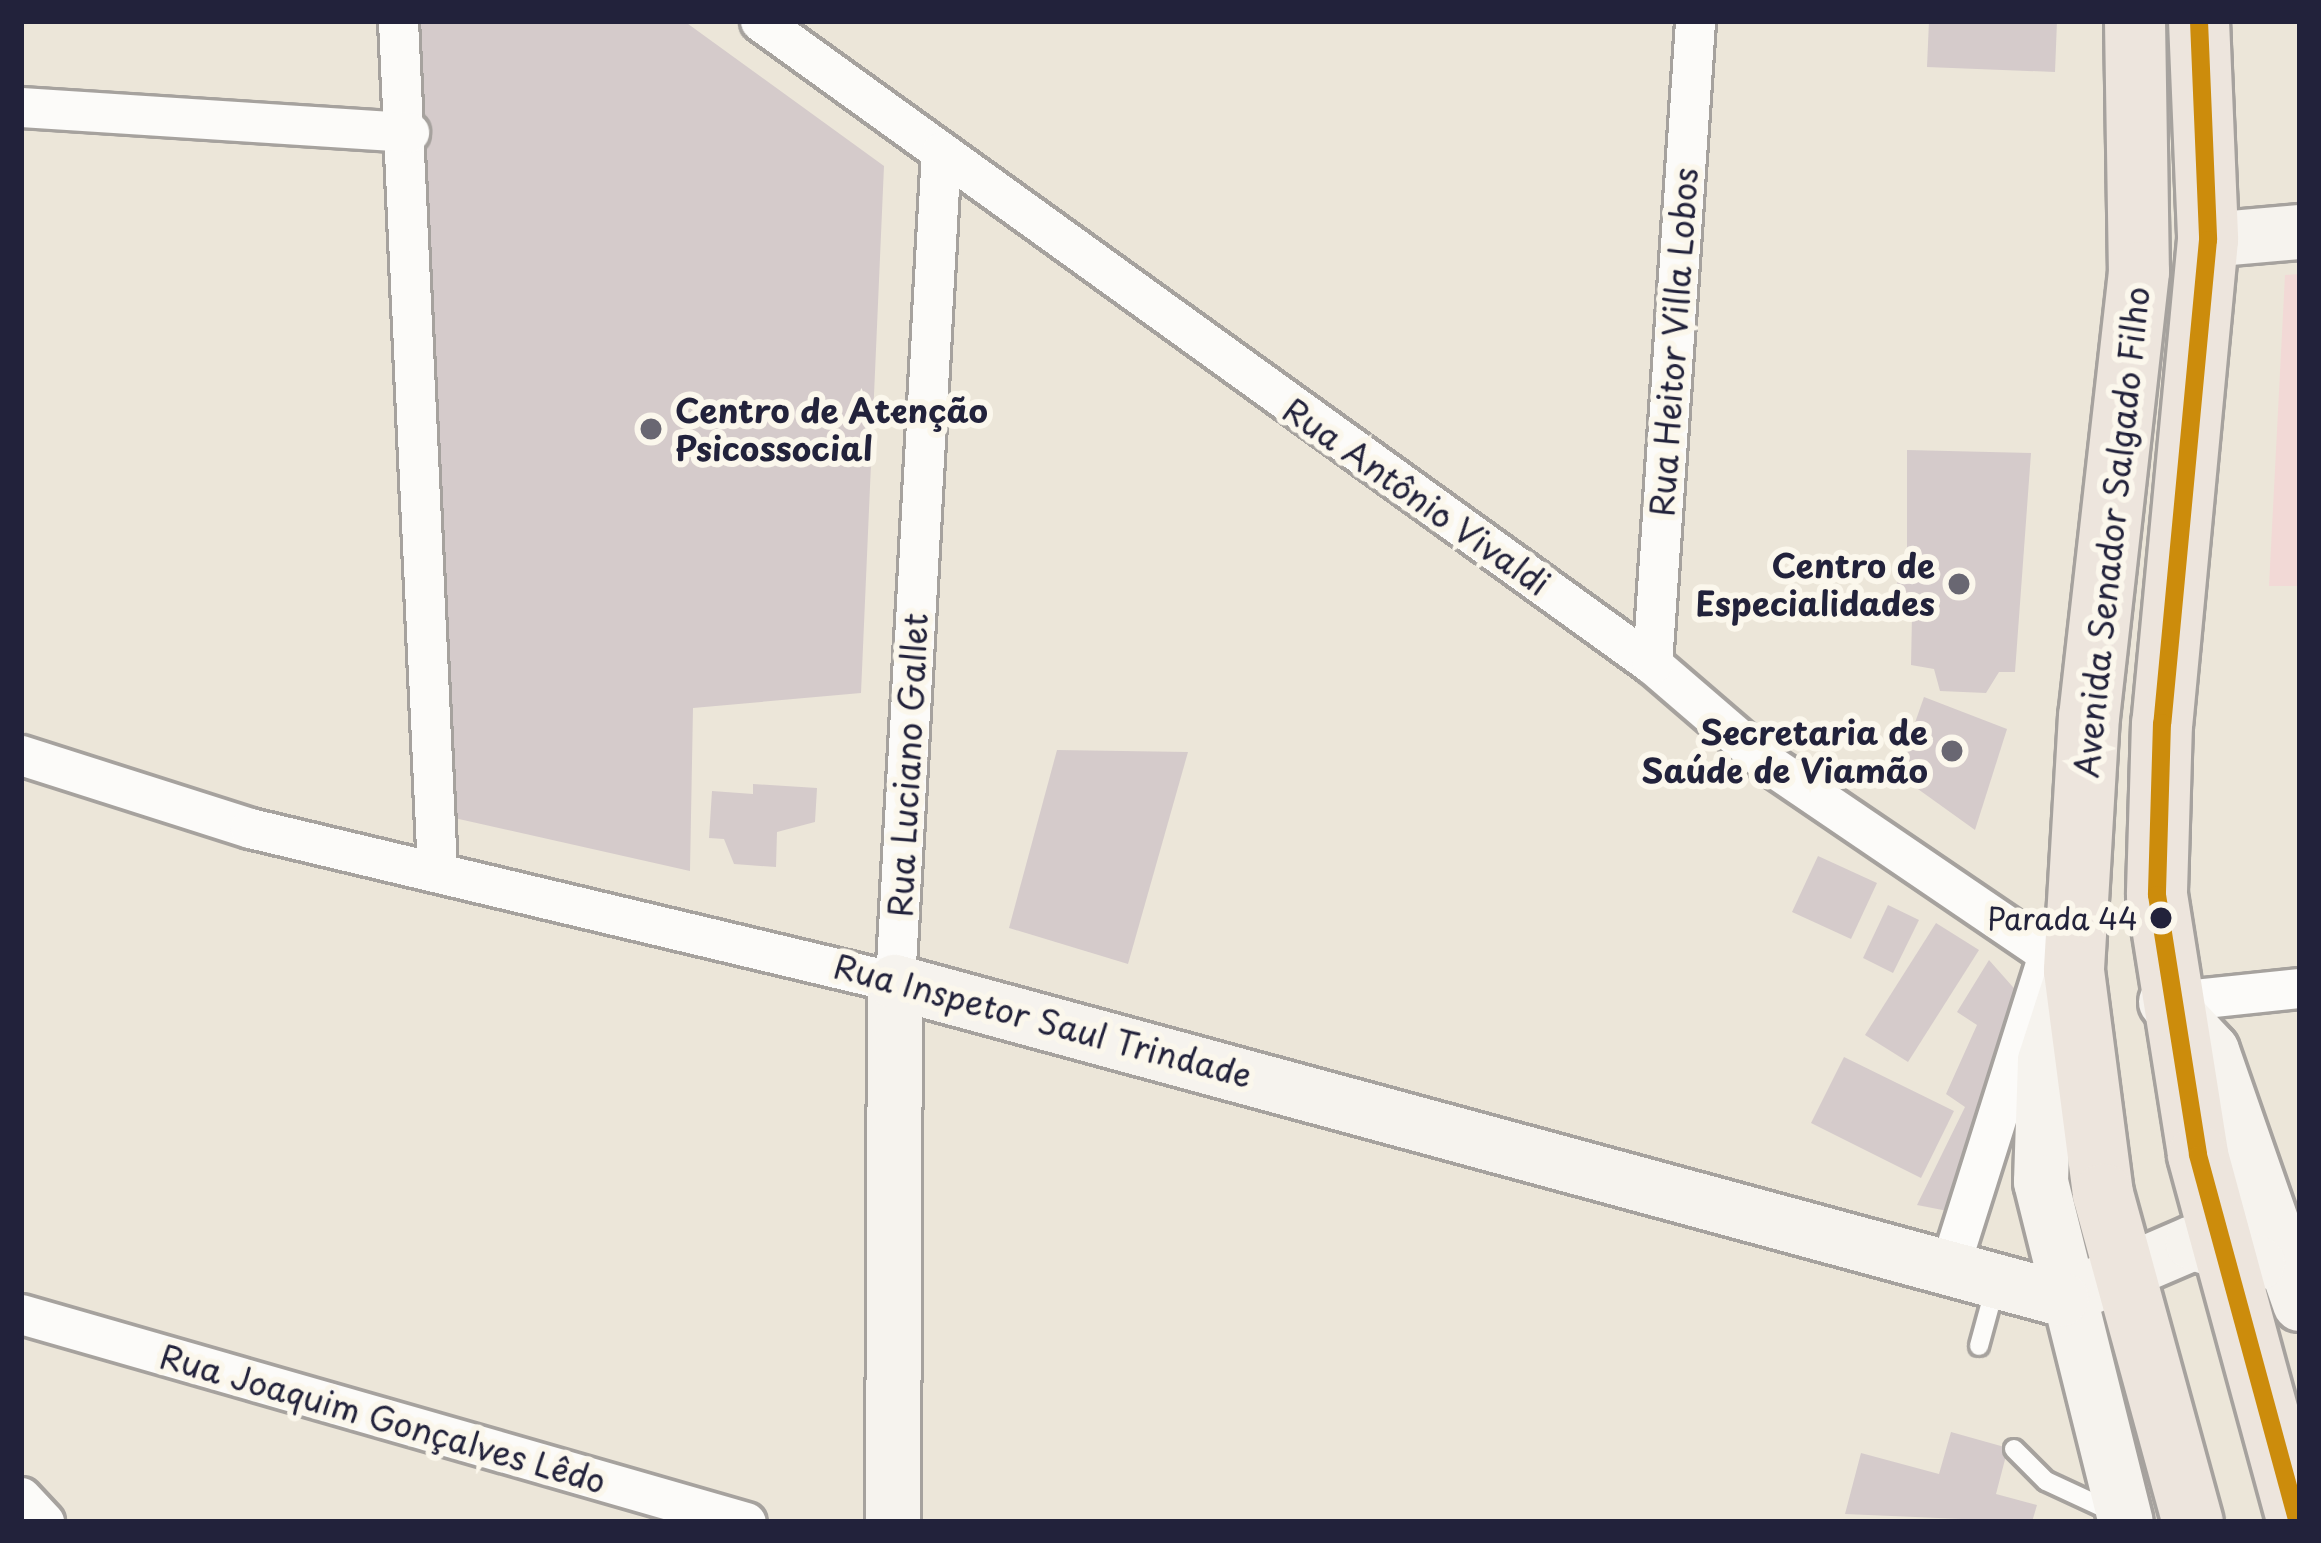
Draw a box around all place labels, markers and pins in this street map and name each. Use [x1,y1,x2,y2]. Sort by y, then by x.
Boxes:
place label: Centro de Atenção Psicossocial [675,390,990,468]
marker: Centro de Atenção Psicossocial [638,416,664,442]
place label: Centro de Especialidades [1696,545,1935,623]
marker: Centro de Especialidades [1946,571,1972,597]
place label: Secretaria de Saúde de Viamão [1639,712,1928,790]
marker: Secretaria de Saúde de Viamão [1939,738,1965,764]
place label: Parada 44 [1987,900,2138,936]
marker: Parada 44 [2150,907,2172,929]

